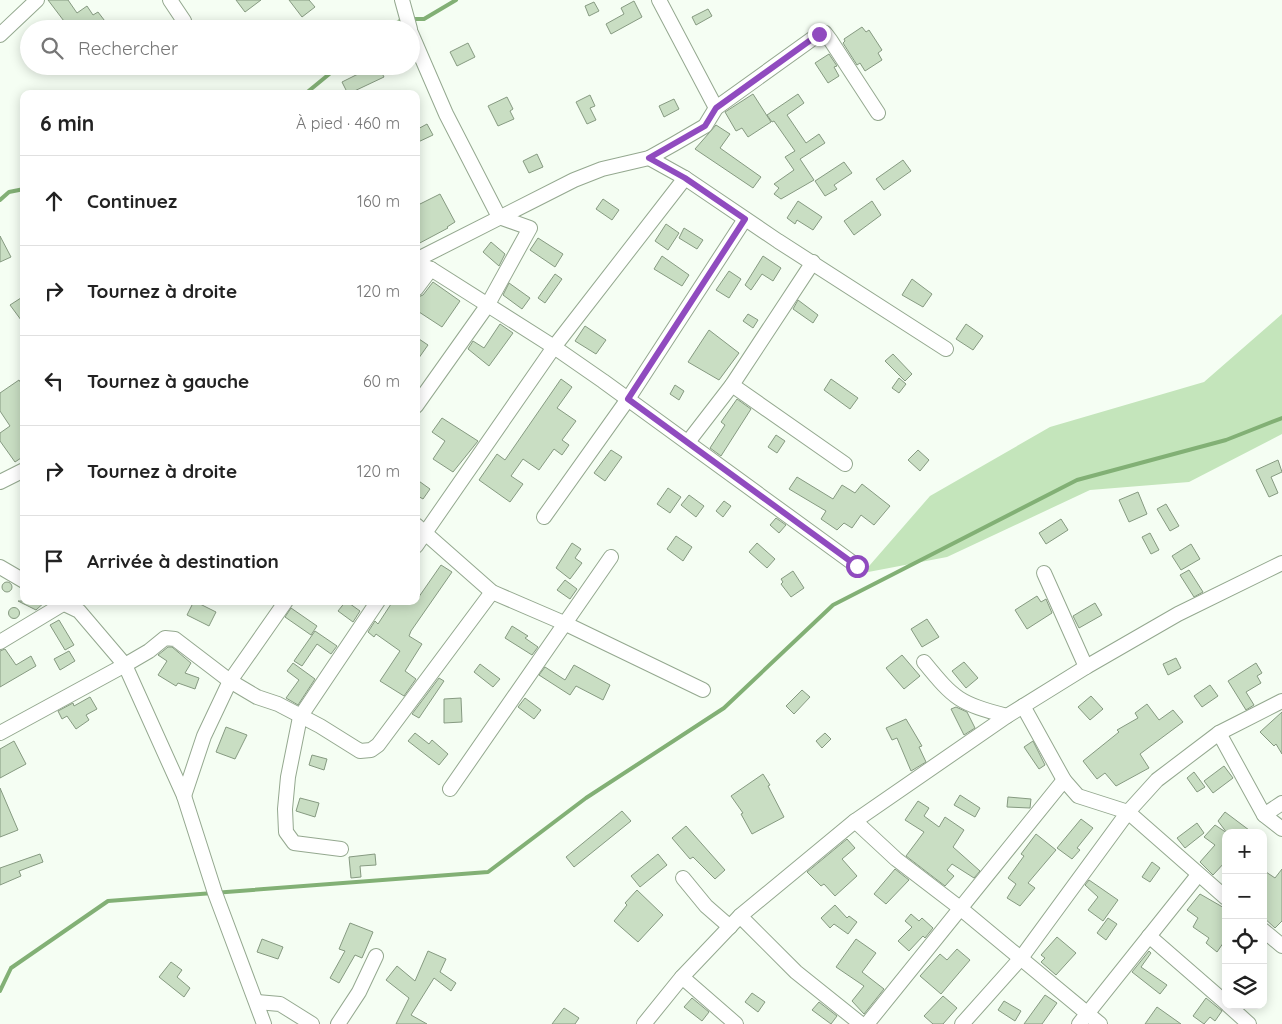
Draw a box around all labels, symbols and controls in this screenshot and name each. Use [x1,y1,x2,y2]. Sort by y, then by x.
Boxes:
search box [20,20,420,75]
route end [808,23,831,46]
icon: search [38,34,66,62]
text: Rechercher [78,36,178,60]
text: 6 min [40,110,94,136]
text: À pied · 460 m [296,113,400,133]
icon: ahead [40,187,68,215]
text: Continuez [87,189,177,213]
text: 160 m [357,191,400,211]
icon: right [40,277,68,305]
text: Tournez à droite [87,279,237,303]
text: 120 m [357,281,400,301]
icon: left [40,367,68,395]
text: Tournez à gauche [87,369,249,393]
text: 60 m [363,371,400,391]
icon: right [40,457,68,485]
text: Tournez à droite [87,459,237,483]
text: 120 m [357,461,400,481]
icon: arrive [40,547,68,575]
text: Arrivée à destination [87,549,279,573]
route start [846,555,869,578]
map controls [1222,829,1267,1009]
button: + [1222,829,1267,874]
button: − [1222,874,1267,919]
button: locate [1222,919,1267,964]
button: layers [1222,964,1267,1009]

